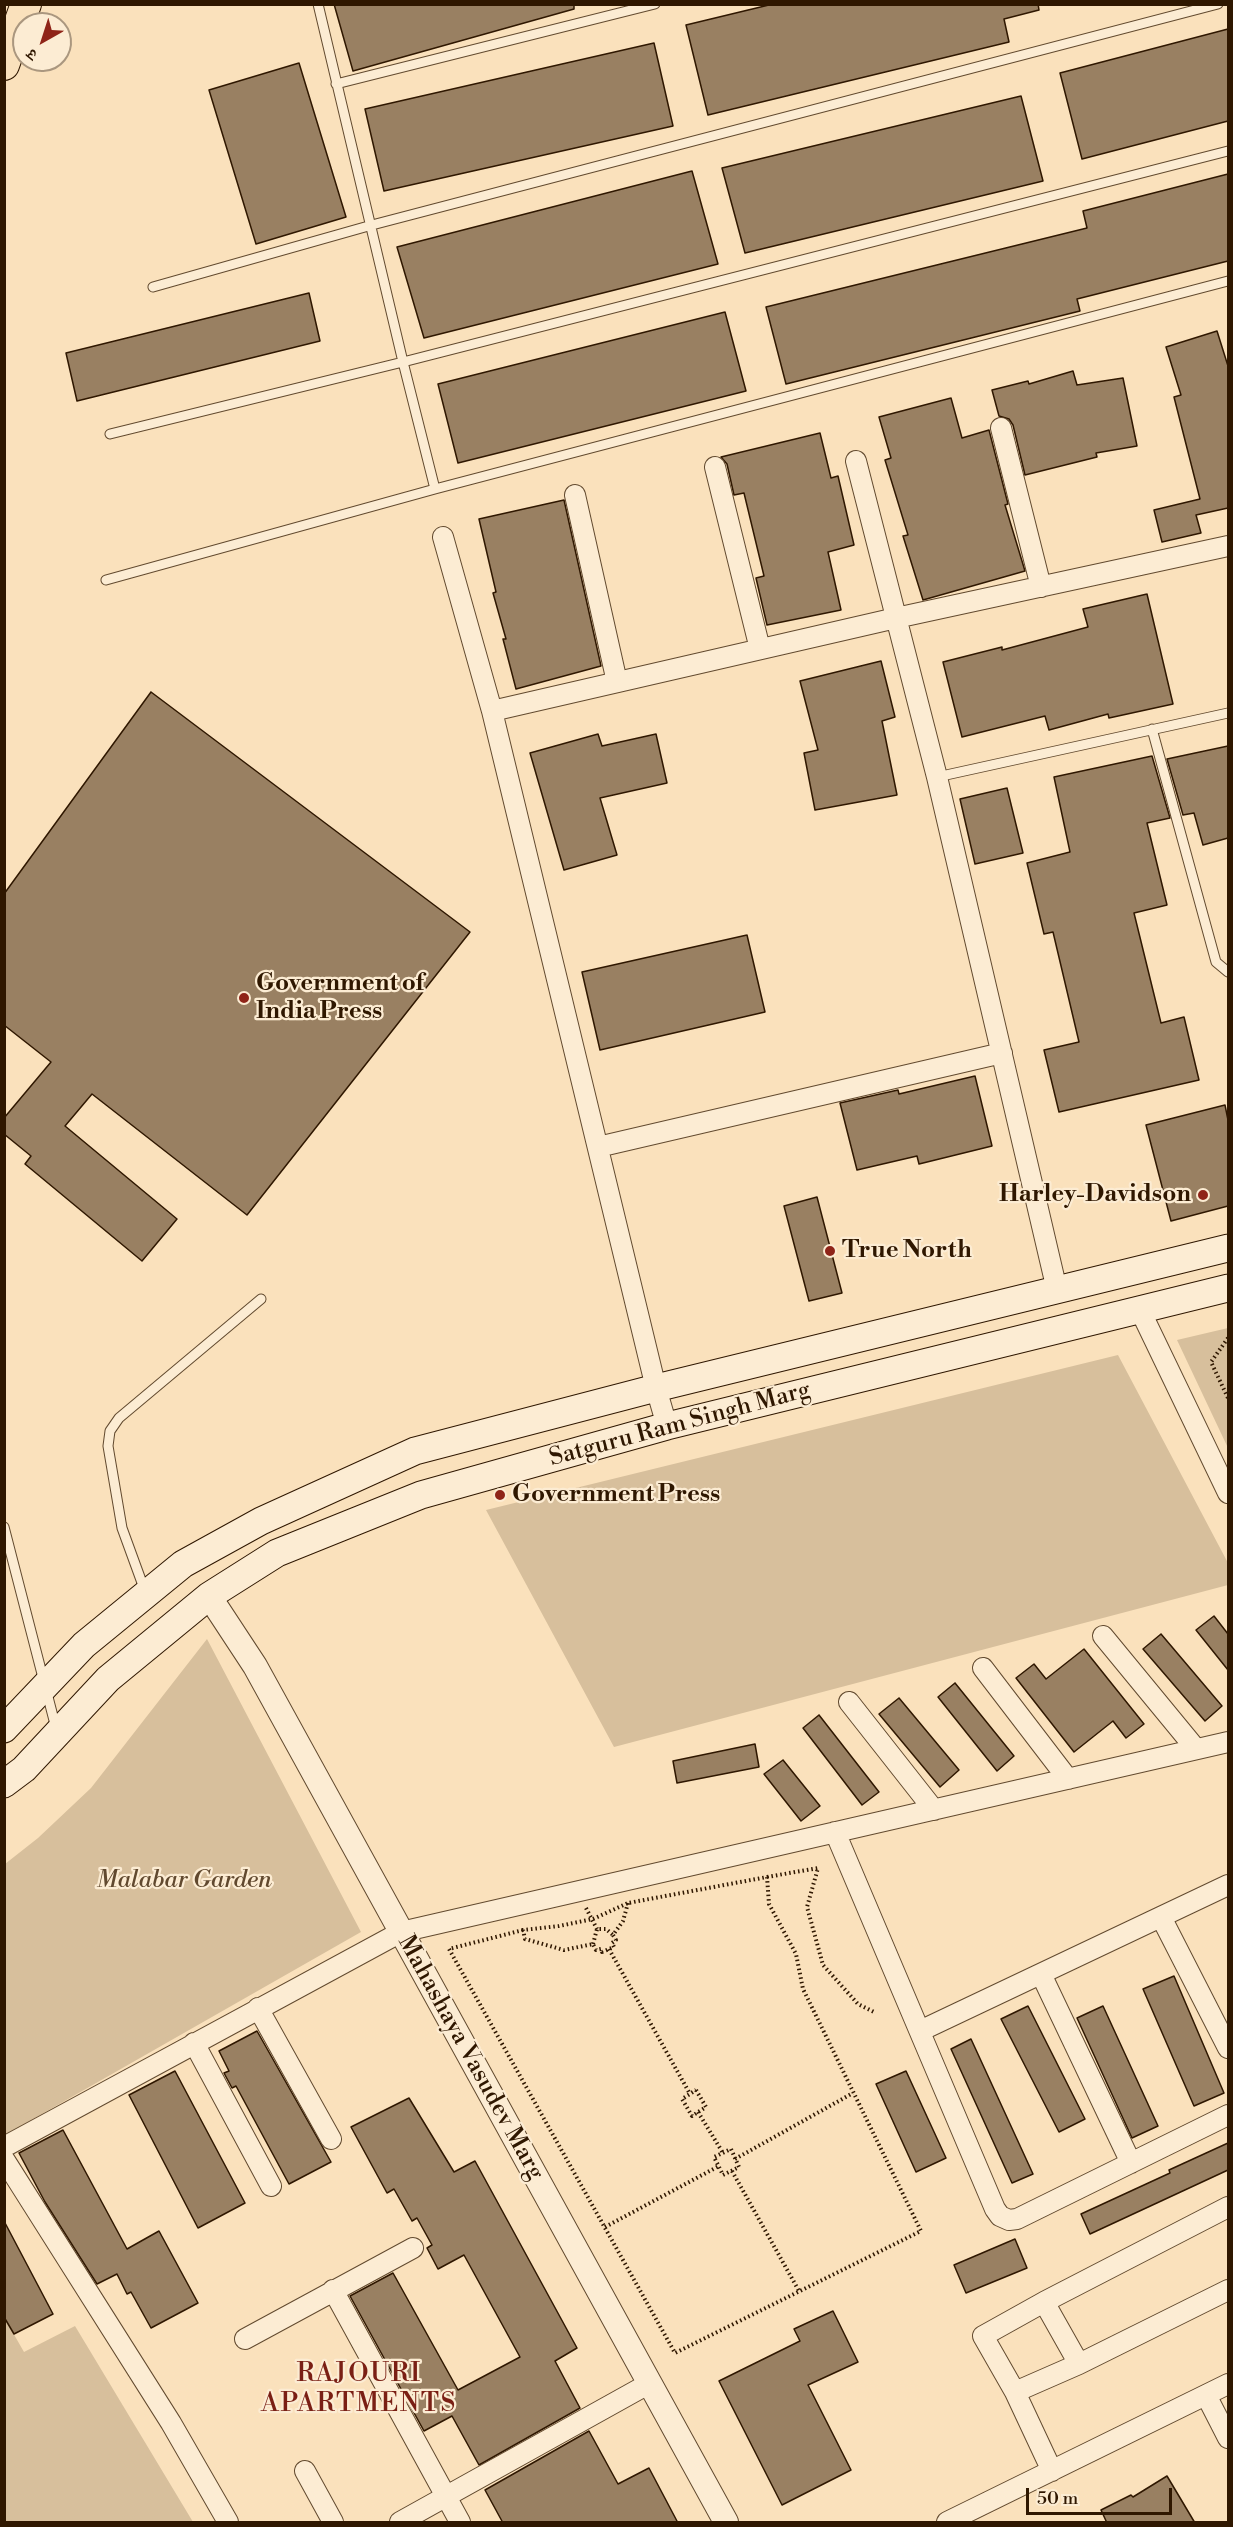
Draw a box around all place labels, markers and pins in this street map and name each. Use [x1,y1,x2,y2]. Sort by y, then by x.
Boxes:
place label: Government of India Press [256,970,424,1026]
marker: Government of India Press [237,991,251,1005]
place label: Harley-Davidson [999,1181,1191,1209]
marker: Harley-Davidson [1196,1188,1210,1202]
place label: True North [842,1237,972,1265]
marker: True North [823,1244,837,1258]
place label: Government Press [512,1481,720,1509]
marker: Government Press [493,1488,507,1502]

